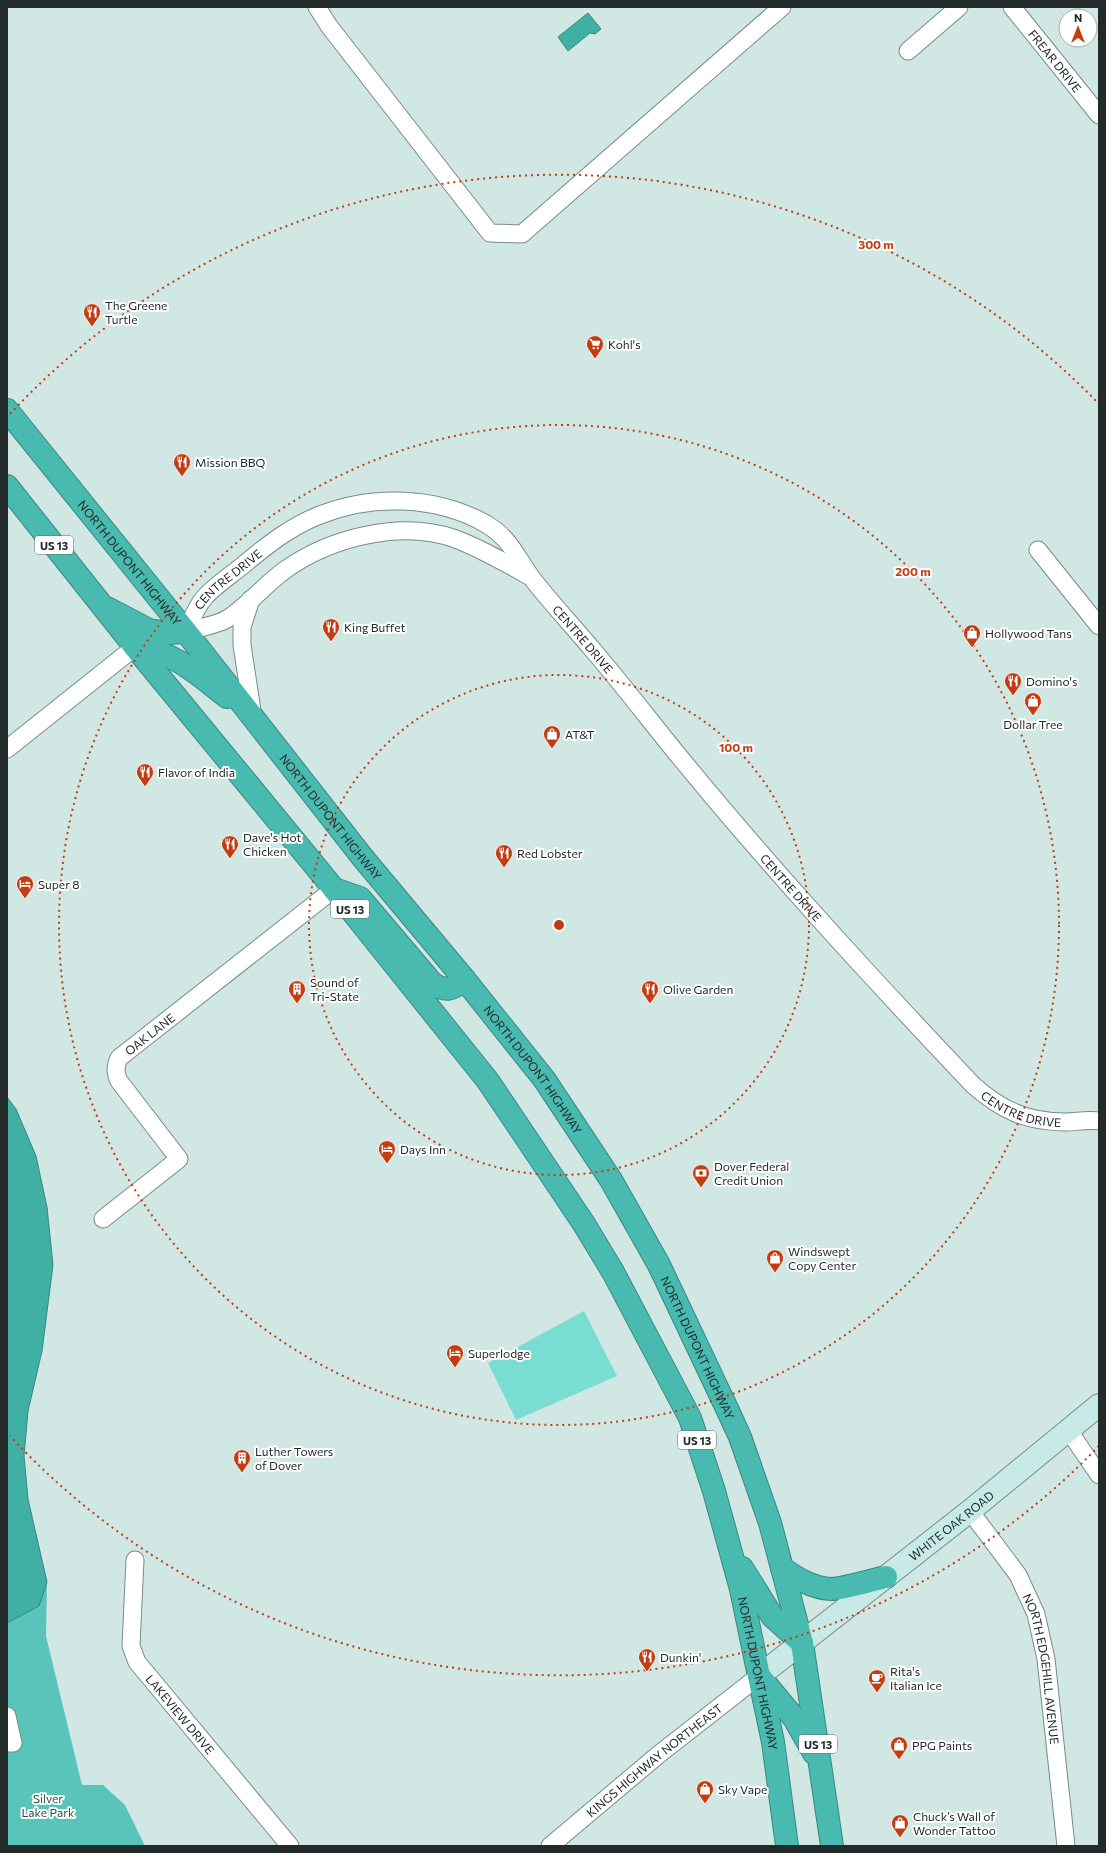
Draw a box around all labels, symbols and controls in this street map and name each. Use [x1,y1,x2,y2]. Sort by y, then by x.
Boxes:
north arrow [1058,8,1098,48]
text: N [1074,11,1082,24]
street label: FREAR DRIVE [1026,27,1085,95]
text: 300 m [858,237,894,251]
place label: The Greene Turtle [105,298,167,326]
restaurant icon: The Greene Turtle [82,302,102,327]
supermarket icon: Kohl's [585,334,605,359]
place label: Kohl's [608,337,641,351]
restaurant icon: Mission BBQ [172,452,192,477]
place label: Mission BBQ [195,455,265,469]
street label: NORTH DUPONT HIGHWAY [76,497,185,628]
road number: US 13 [35,536,73,554]
street label: CENTRE DRIVE [191,546,264,612]
text: 200 m [895,564,931,578]
street label: CENTRE DRIVE [550,602,616,676]
restaurant icon: King Buffet [321,617,341,642]
place label: King Buffet [344,620,405,634]
shop icon: Hollywood Tans [962,623,982,648]
place label: Hollywood Tans [985,626,1072,640]
restaurant icon: Domino's [1003,671,1023,696]
place label: Domino's [1026,674,1078,688]
shop icon: Dollar Tree [1023,691,1043,716]
place label: Dollar Tree [1003,717,1063,731]
shop icon: AT&T [542,724,562,749]
place label: AT&T [565,727,595,741]
text: 100 m [719,740,753,754]
street label: NORTH DUPONT HIGHWAY [277,751,385,883]
restaurant icon: Flavor of India [135,762,155,787]
place label: Flavor of India [158,765,235,779]
place label: Dave's Hot Chicken [243,830,302,858]
restaurant icon: Dave's Hot Chicken [220,834,240,859]
restaurant icon: Red Lobster [494,843,514,868]
place label: Red Lobster [517,846,583,860]
street label: CENTRE DRIVE [758,851,825,924]
hotel icon: Super 8 [15,874,35,899]
place label: Super 8 [38,877,80,891]
road number: US 13 [331,900,369,918]
centre of rings [552,918,566,932]
place label: Sound of Tri-State [310,975,359,1003]
building icon: Sound of Tri-State [287,979,307,1004]
restaurant icon: Olive Garden [640,979,660,1004]
place label: Olive Garden [663,982,733,996]
street label: NORTH DUPONT HIGHWAY [481,1003,585,1137]
street label: OAK LANE [122,1010,177,1058]
street label: CENTRE DRIVE [979,1088,1062,1129]
hotel icon: Days Inn [377,1139,397,1164]
place label: Days Inn [400,1142,446,1156]
place label: Dover Federal Credit Union [714,1159,789,1187]
bank icon: Dover Federal Credit Union [691,1163,711,1188]
place label: Windswept Copy Center [788,1244,856,1272]
shop icon: Windswept Copy Center [765,1248,785,1273]
street label: NORTH DUPONT HIGHWAY [658,1274,738,1421]
hotel icon: Superlodge [445,1343,465,1368]
place label: Superlodge [468,1346,530,1360]
road number: US 13 [678,1431,716,1449]
place label: Luther Towers of Dover [255,1444,333,1472]
building icon: Luther Towers of Dover [232,1448,252,1473]
street label: WHITE OAK ROAD [906,1488,996,1563]
street label: NORTH EDGEHILL AVENUE [1020,1591,1062,1745]
street label: NORTH DUPONT HIGHWAY [736,1595,781,1751]
restaurant icon: Dunkin' [637,1647,657,1672]
place label: Dunkin' [660,1650,701,1664]
place label: Rita's Italian Ice [890,1664,942,1692]
cafe icon: Rita's Italian Ice [867,1668,887,1693]
street label: LAKEVIEW DRIVE [143,1672,217,1757]
street label: KINGS HIGHWAY NORTHEAST [583,1700,725,1819]
road number: US 13 [799,1735,837,1753]
shop icon: PPG Paints [889,1735,909,1760]
place label: PPG Paints [912,1738,972,1752]
shop icon: Sky Vape [695,1779,715,1804]
place label: Sky Vape [718,1782,767,1796]
park label: Silver Lake Park [21,1791,75,1819]
place label: Chuck’s Wall of Wonder Tattoo [913,1809,996,1837]
shop icon: Chuck’s Wall of Wonder Tattoo [890,1813,910,1838]

